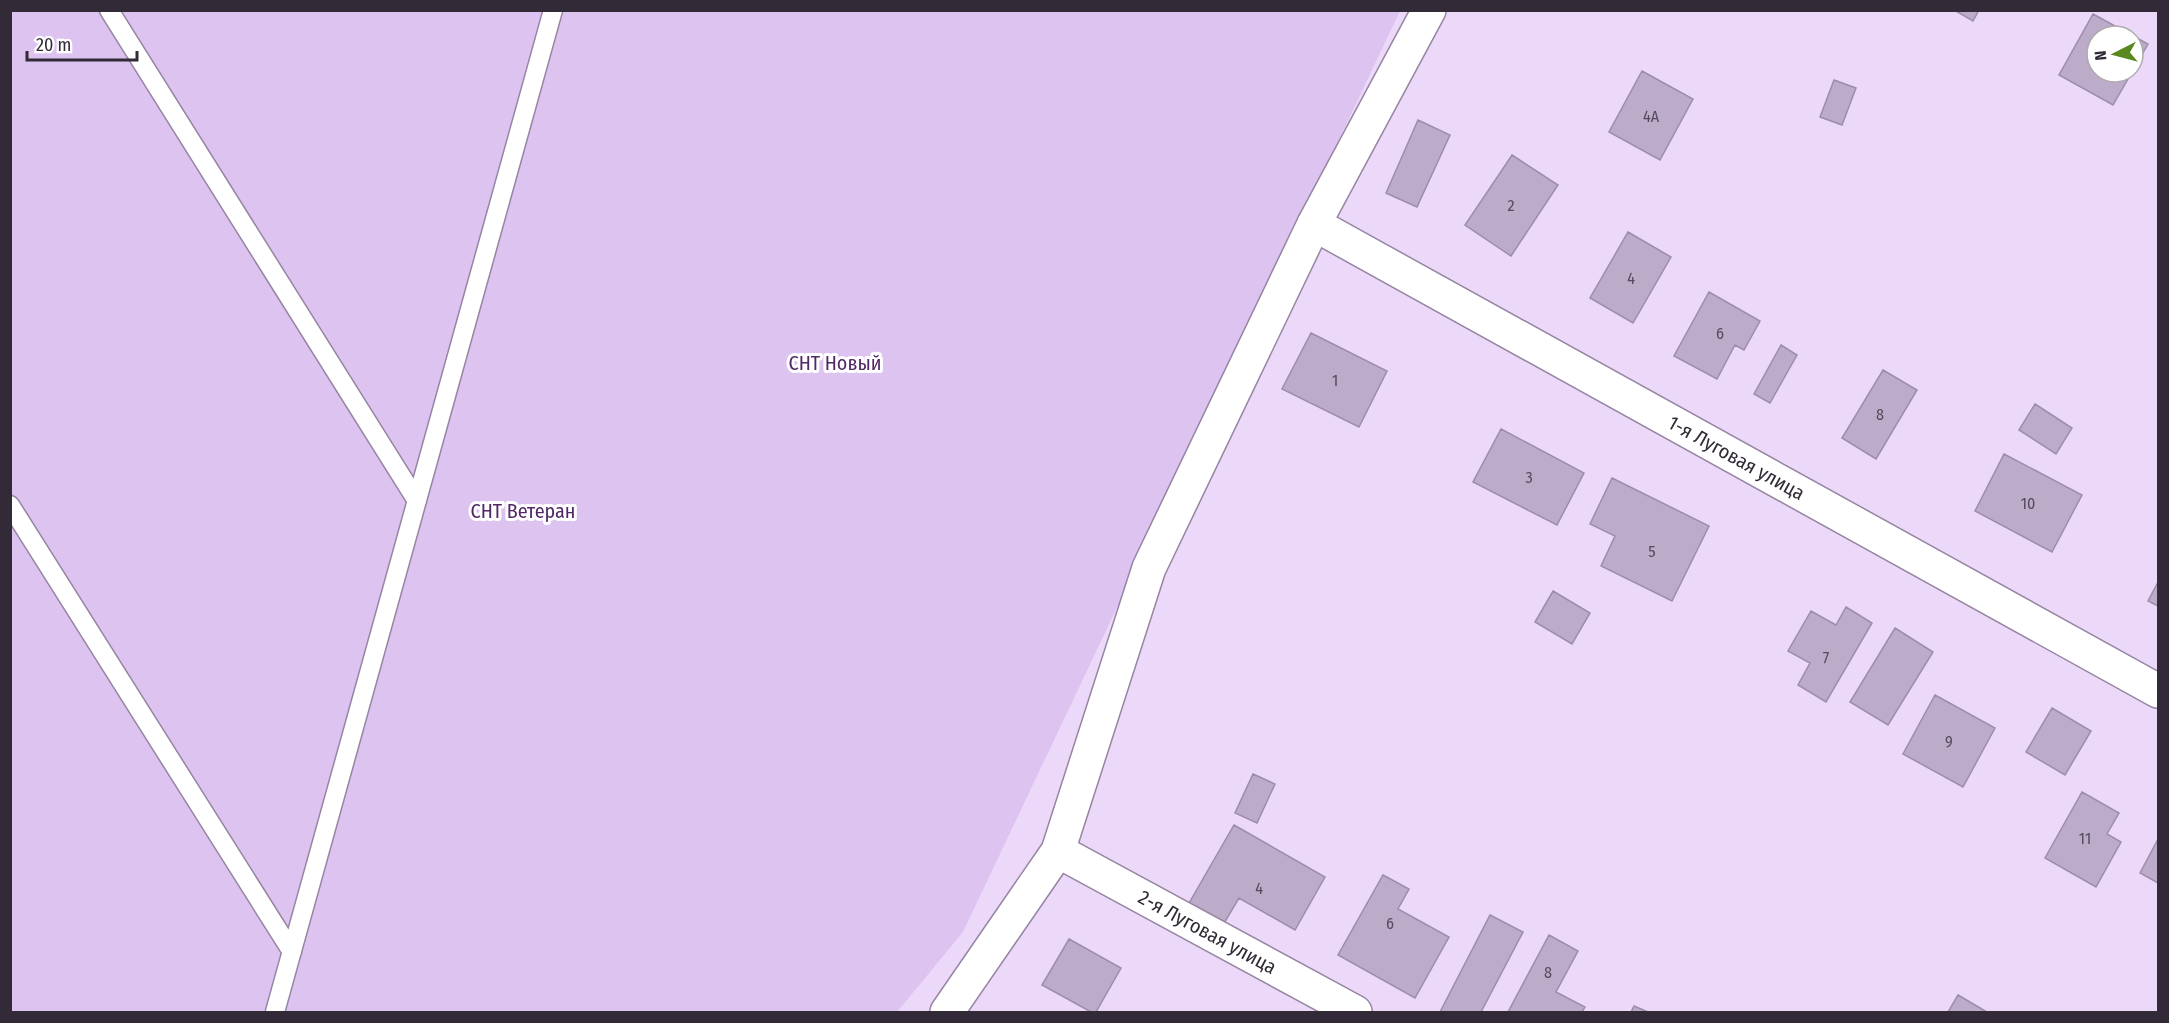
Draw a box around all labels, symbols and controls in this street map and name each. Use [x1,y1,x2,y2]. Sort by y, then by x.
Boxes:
scale bar [27,24,136,62]
north arrow [2085,24,2145,84]
text: 20 m [36,34,71,56]
text: N [2091,50,2111,61]
house number: 4А [1643,107,1660,126]
house number: 2 [1507,196,1515,215]
house number: 4 [1627,269,1635,288]
house number: 6 [1716,324,1724,343]
park label: СНТ Новый [789,351,881,375]
house number: 1 [1332,371,1338,390]
house number: 8 [1876,405,1884,424]
street label: 1-я Луговая улица [1664,410,1809,505]
house number: 3 [1525,468,1533,487]
house number: 10 [2021,494,2035,513]
park label: СНТ Ветеран [470,499,576,523]
house number: 5 [1648,542,1656,561]
house number: 7 [1823,648,1830,667]
house number: 9 [1945,732,1953,751]
house number: 11 [2079,829,2091,848]
house number: 4 [1255,879,1263,898]
street label: 2-я Луговая улица [1134,885,1281,979]
house number: 6 [1386,914,1394,933]
house number: 8 [1544,963,1552,982]

